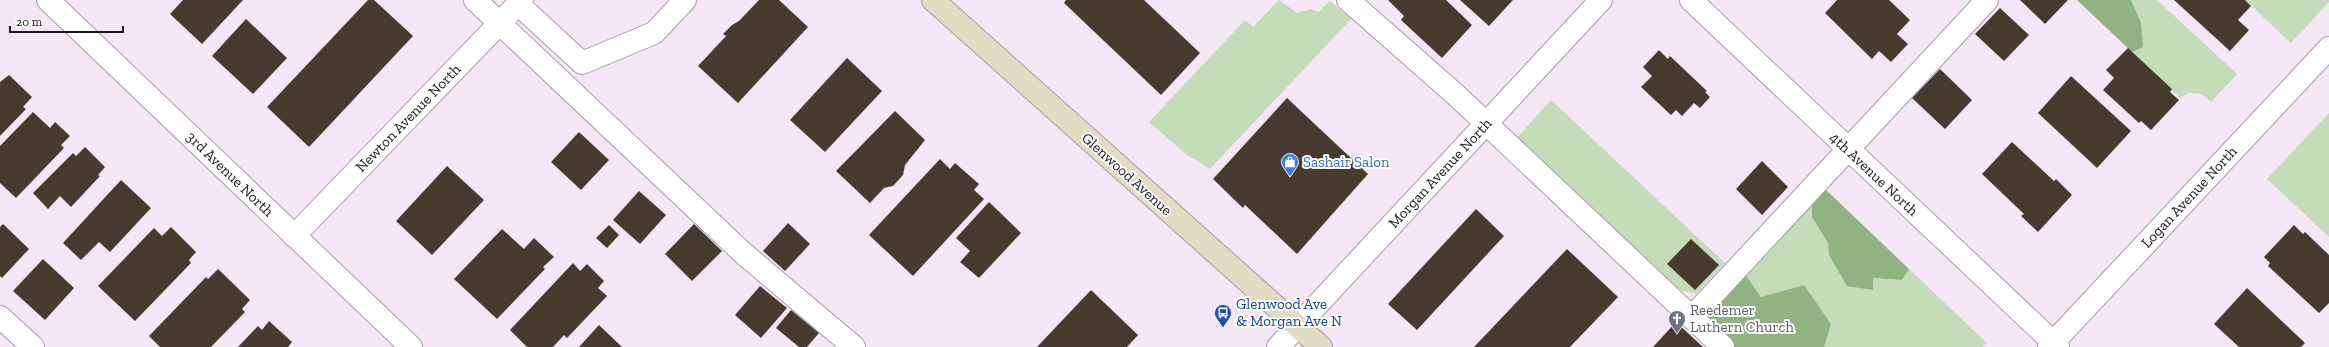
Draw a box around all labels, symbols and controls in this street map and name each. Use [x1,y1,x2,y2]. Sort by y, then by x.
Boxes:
scale bar [10,8,123,34]
text: 20 m [16,15,43,29]
street label: Newton Avenue North [352,60,465,176]
street label: Morgan Avenue North [1384,114,1496,232]
street label: 3rd Avenue North [183,128,278,221]
street label: 4th Avenue North [1826,128,1922,220]
street label: Glenwood Avenue [1078,129,1176,219]
street label: Logan Avenue North [2137,142,2241,252]
shop icon: Sashair Salon [1280,152,1300,177]
place label: Sashair Salon [1303,153,1390,171]
place label: Glenwood Ave & Morgan Ave N [1236,295,1342,330]
place label: Reedemer Luthern Church [1690,301,1795,336]
bus stop icon: Glenwood Ave & Morgan Ave N [1213,303,1233,328]
church icon: Reedemer Luthern Church [1667,309,1687,334]

